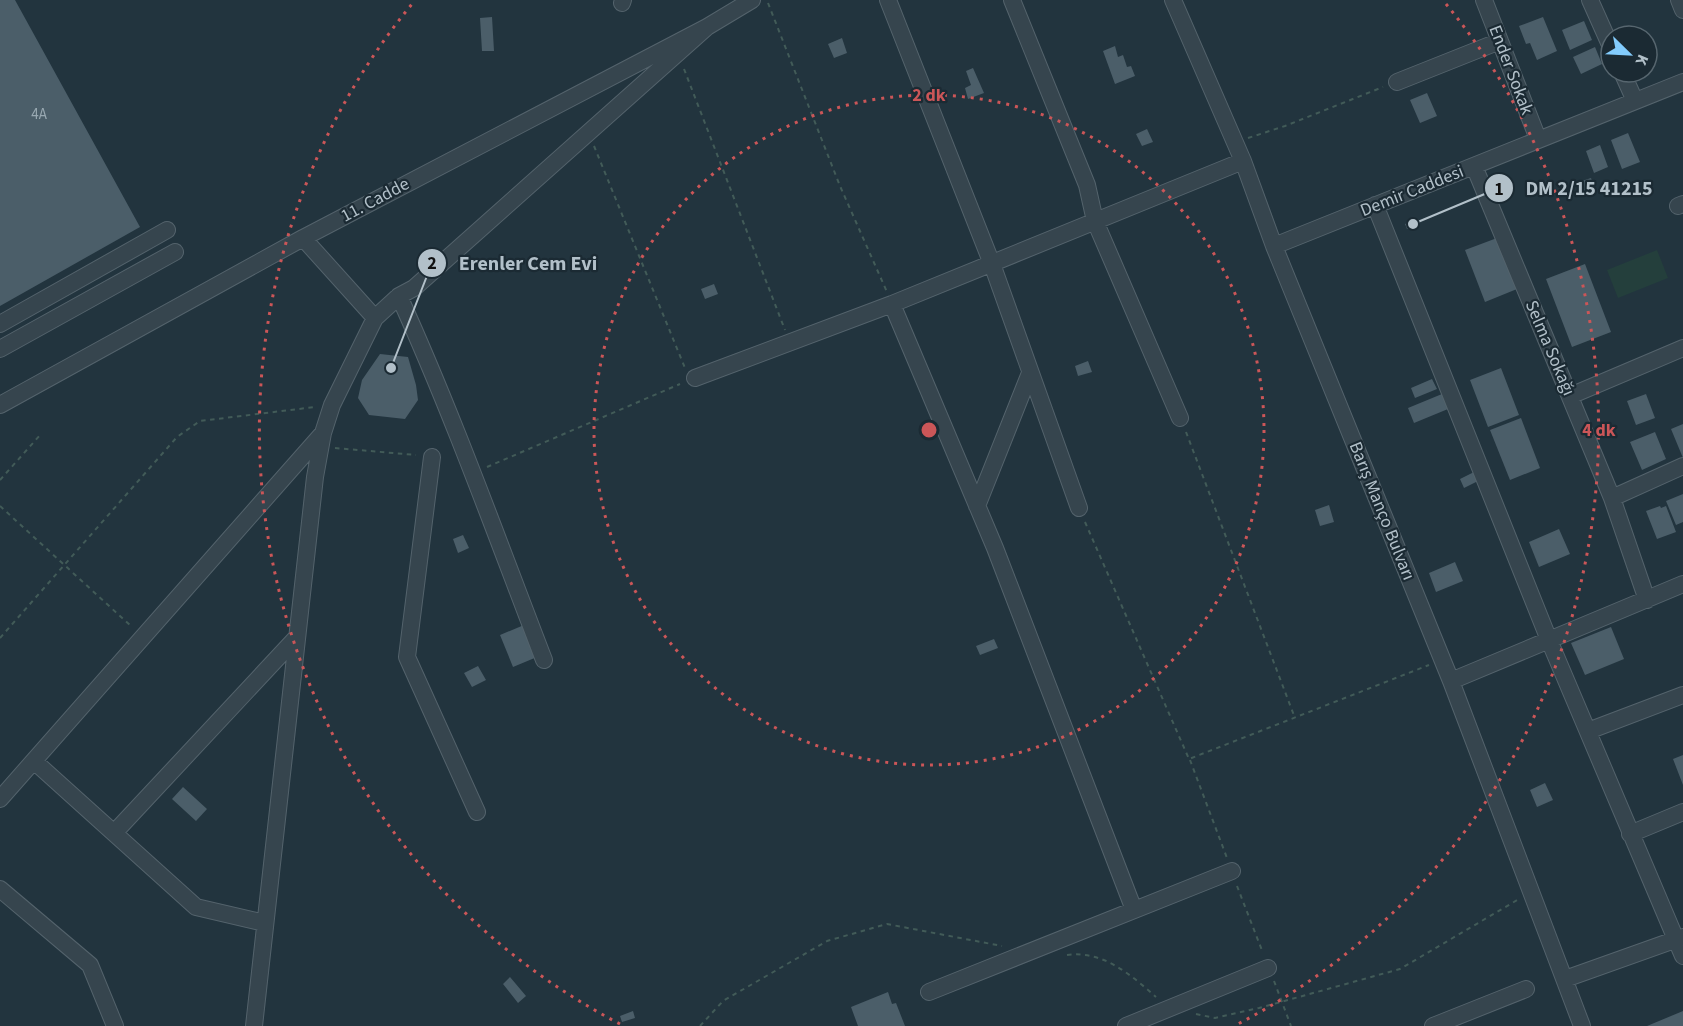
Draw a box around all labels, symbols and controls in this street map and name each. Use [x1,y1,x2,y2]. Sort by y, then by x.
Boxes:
street label: Ender Sokak [1482,22,1540,119]
north arrow [1599,24,1659,84]
text: K [1630,51,1654,69]
text: 2 dk [912,83,946,108]
house number: 4A [31,104,48,125]
street label: Demir Caddesi [1357,159,1467,223]
callout: DM 2/15 41215 [1484,169,1665,207]
street label: 11. Cadde [336,172,414,228]
text: DM 2/15 41215 [1525,175,1653,203]
text: 1 [1494,177,1504,202]
callout: Erenler Cem Evi [417,244,609,282]
text: Erenler Cem Evi [459,250,597,278]
text: 2 [427,251,437,276]
street label: Selma Sokağı [1519,296,1581,400]
text: 4 dk [1582,418,1616,443]
centre of rings [919,420,939,440]
street label: Barış Manço Bulvarı [1343,438,1421,584]

